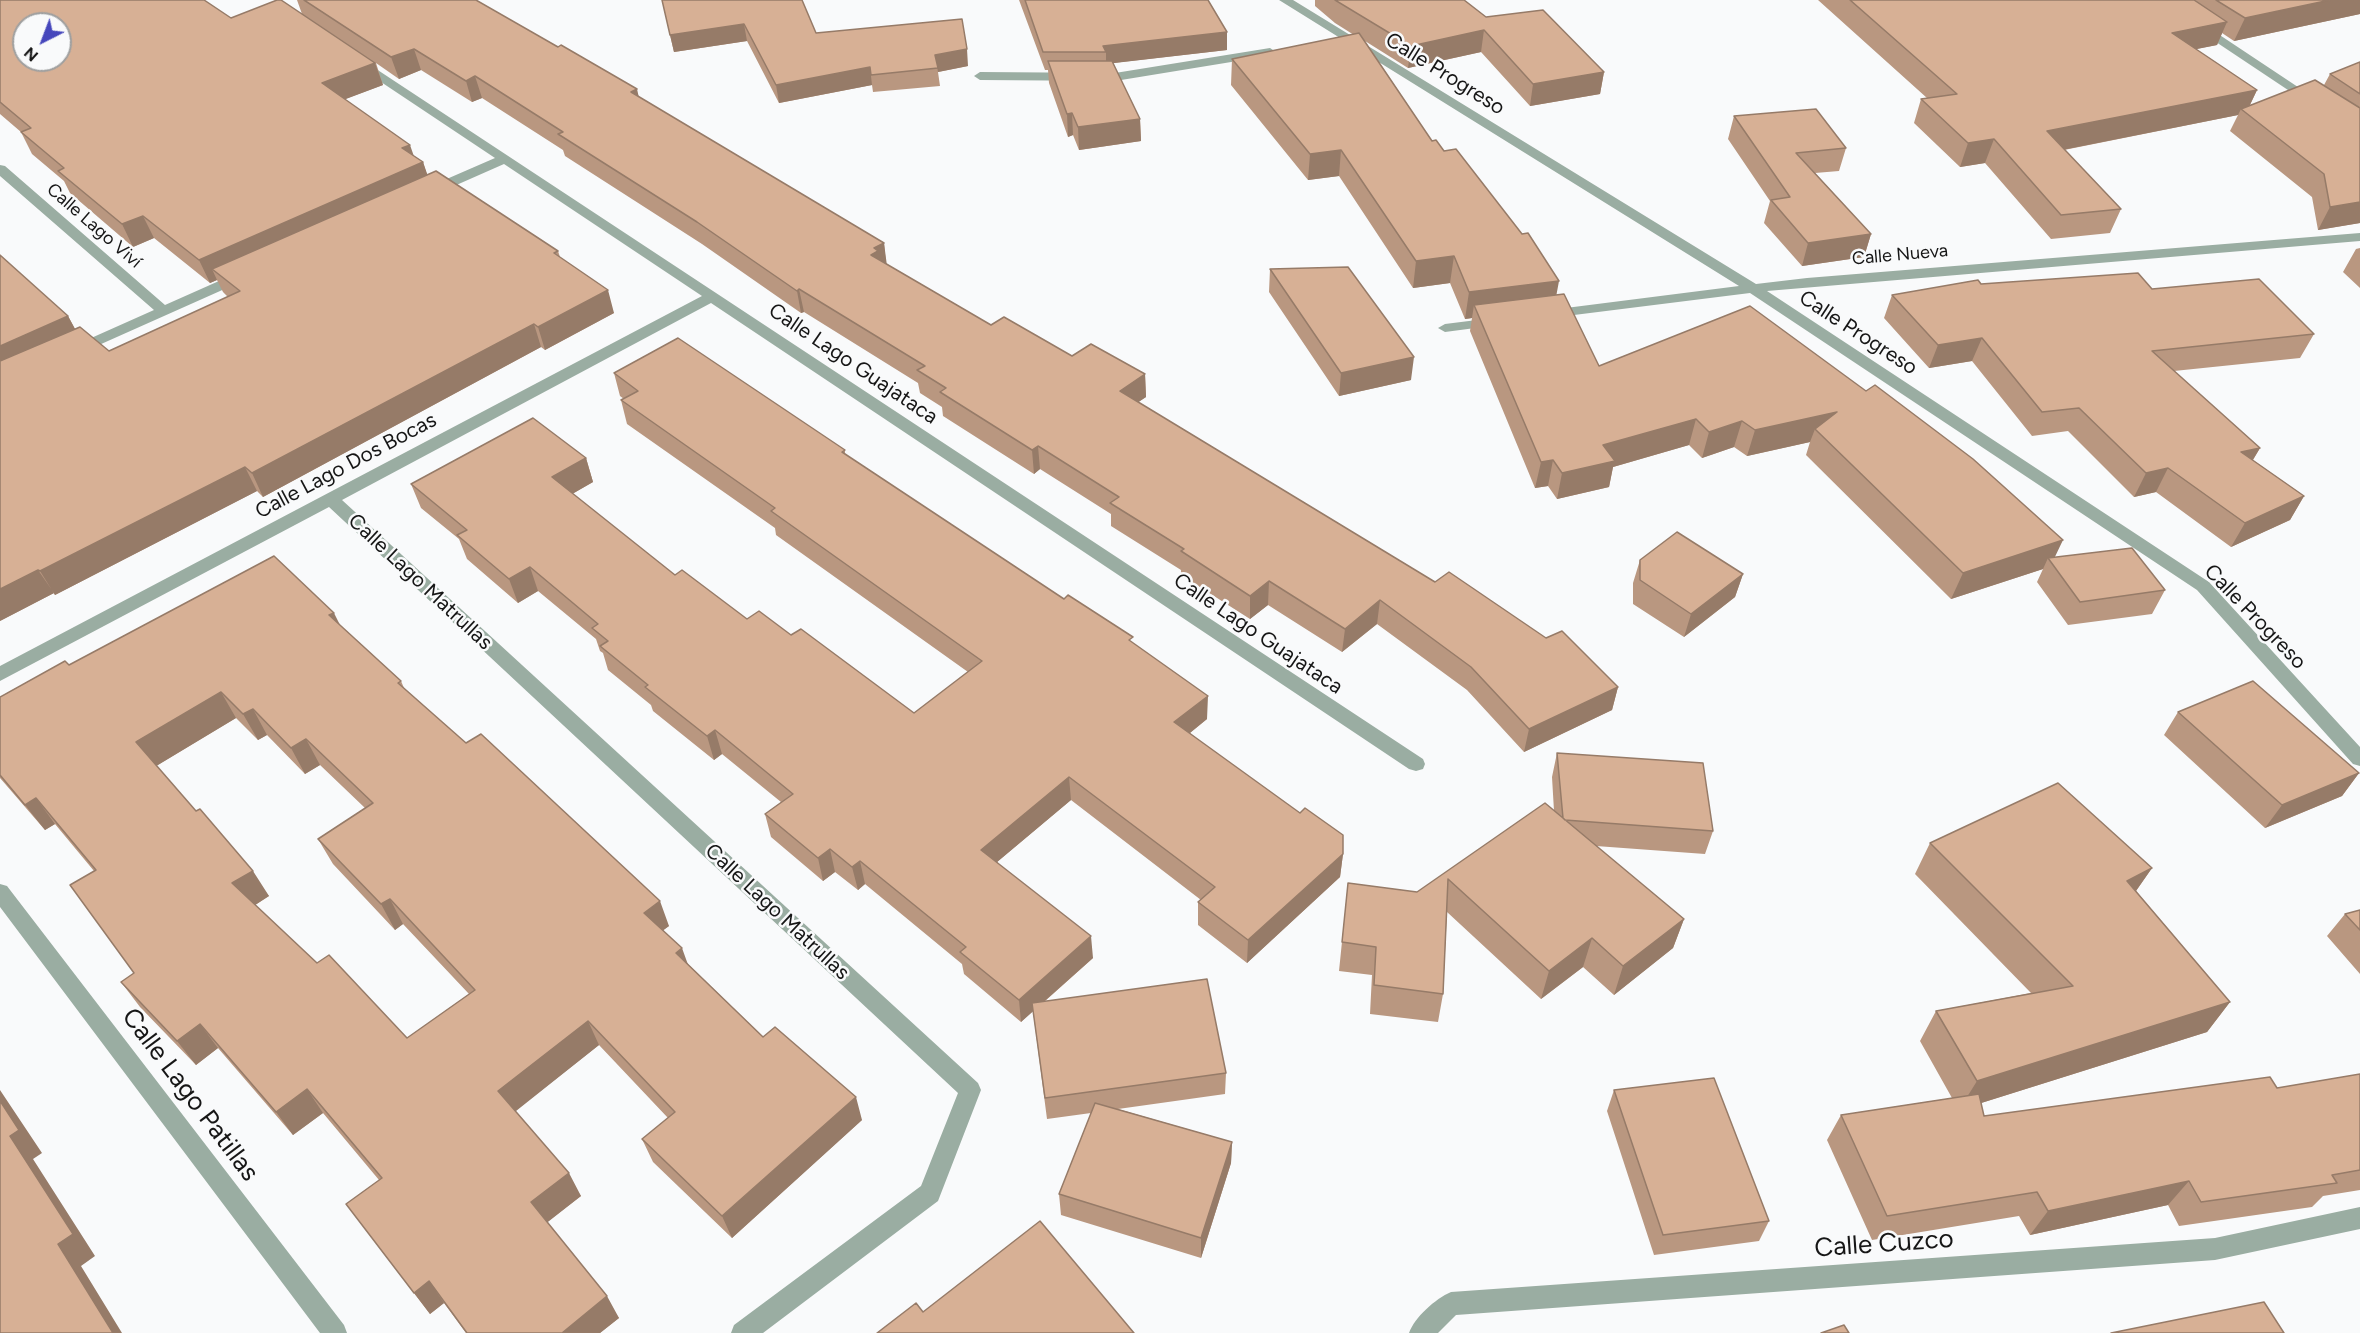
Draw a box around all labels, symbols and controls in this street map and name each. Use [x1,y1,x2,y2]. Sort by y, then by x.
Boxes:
north arrow [12,12,72,72]
street label: Calle Progreso [1381,27,1509,121]
text: N [20,43,42,65]
street label: Calle Lago Viví [42,179,146,273]
street label: Calle Nueva [1851,240,1949,270]
street label: Calle Progreso [1794,285,1922,381]
street label: Calle Lago Guajataca [764,298,942,430]
street label: Calle Lago Dos Bocas [251,408,441,524]
street label: Calle Lago Matrullas [343,509,497,655]
street label: Calle Progreso [2199,559,2311,675]
street label: Calle Lago Guajataca [1169,568,1347,700]
street label: Calle Lago Matrullas [700,839,854,985]
street label: Calle Lago Patillas [115,1002,265,1188]
street label: Calle Cuzco [1813,1224,1955,1264]

